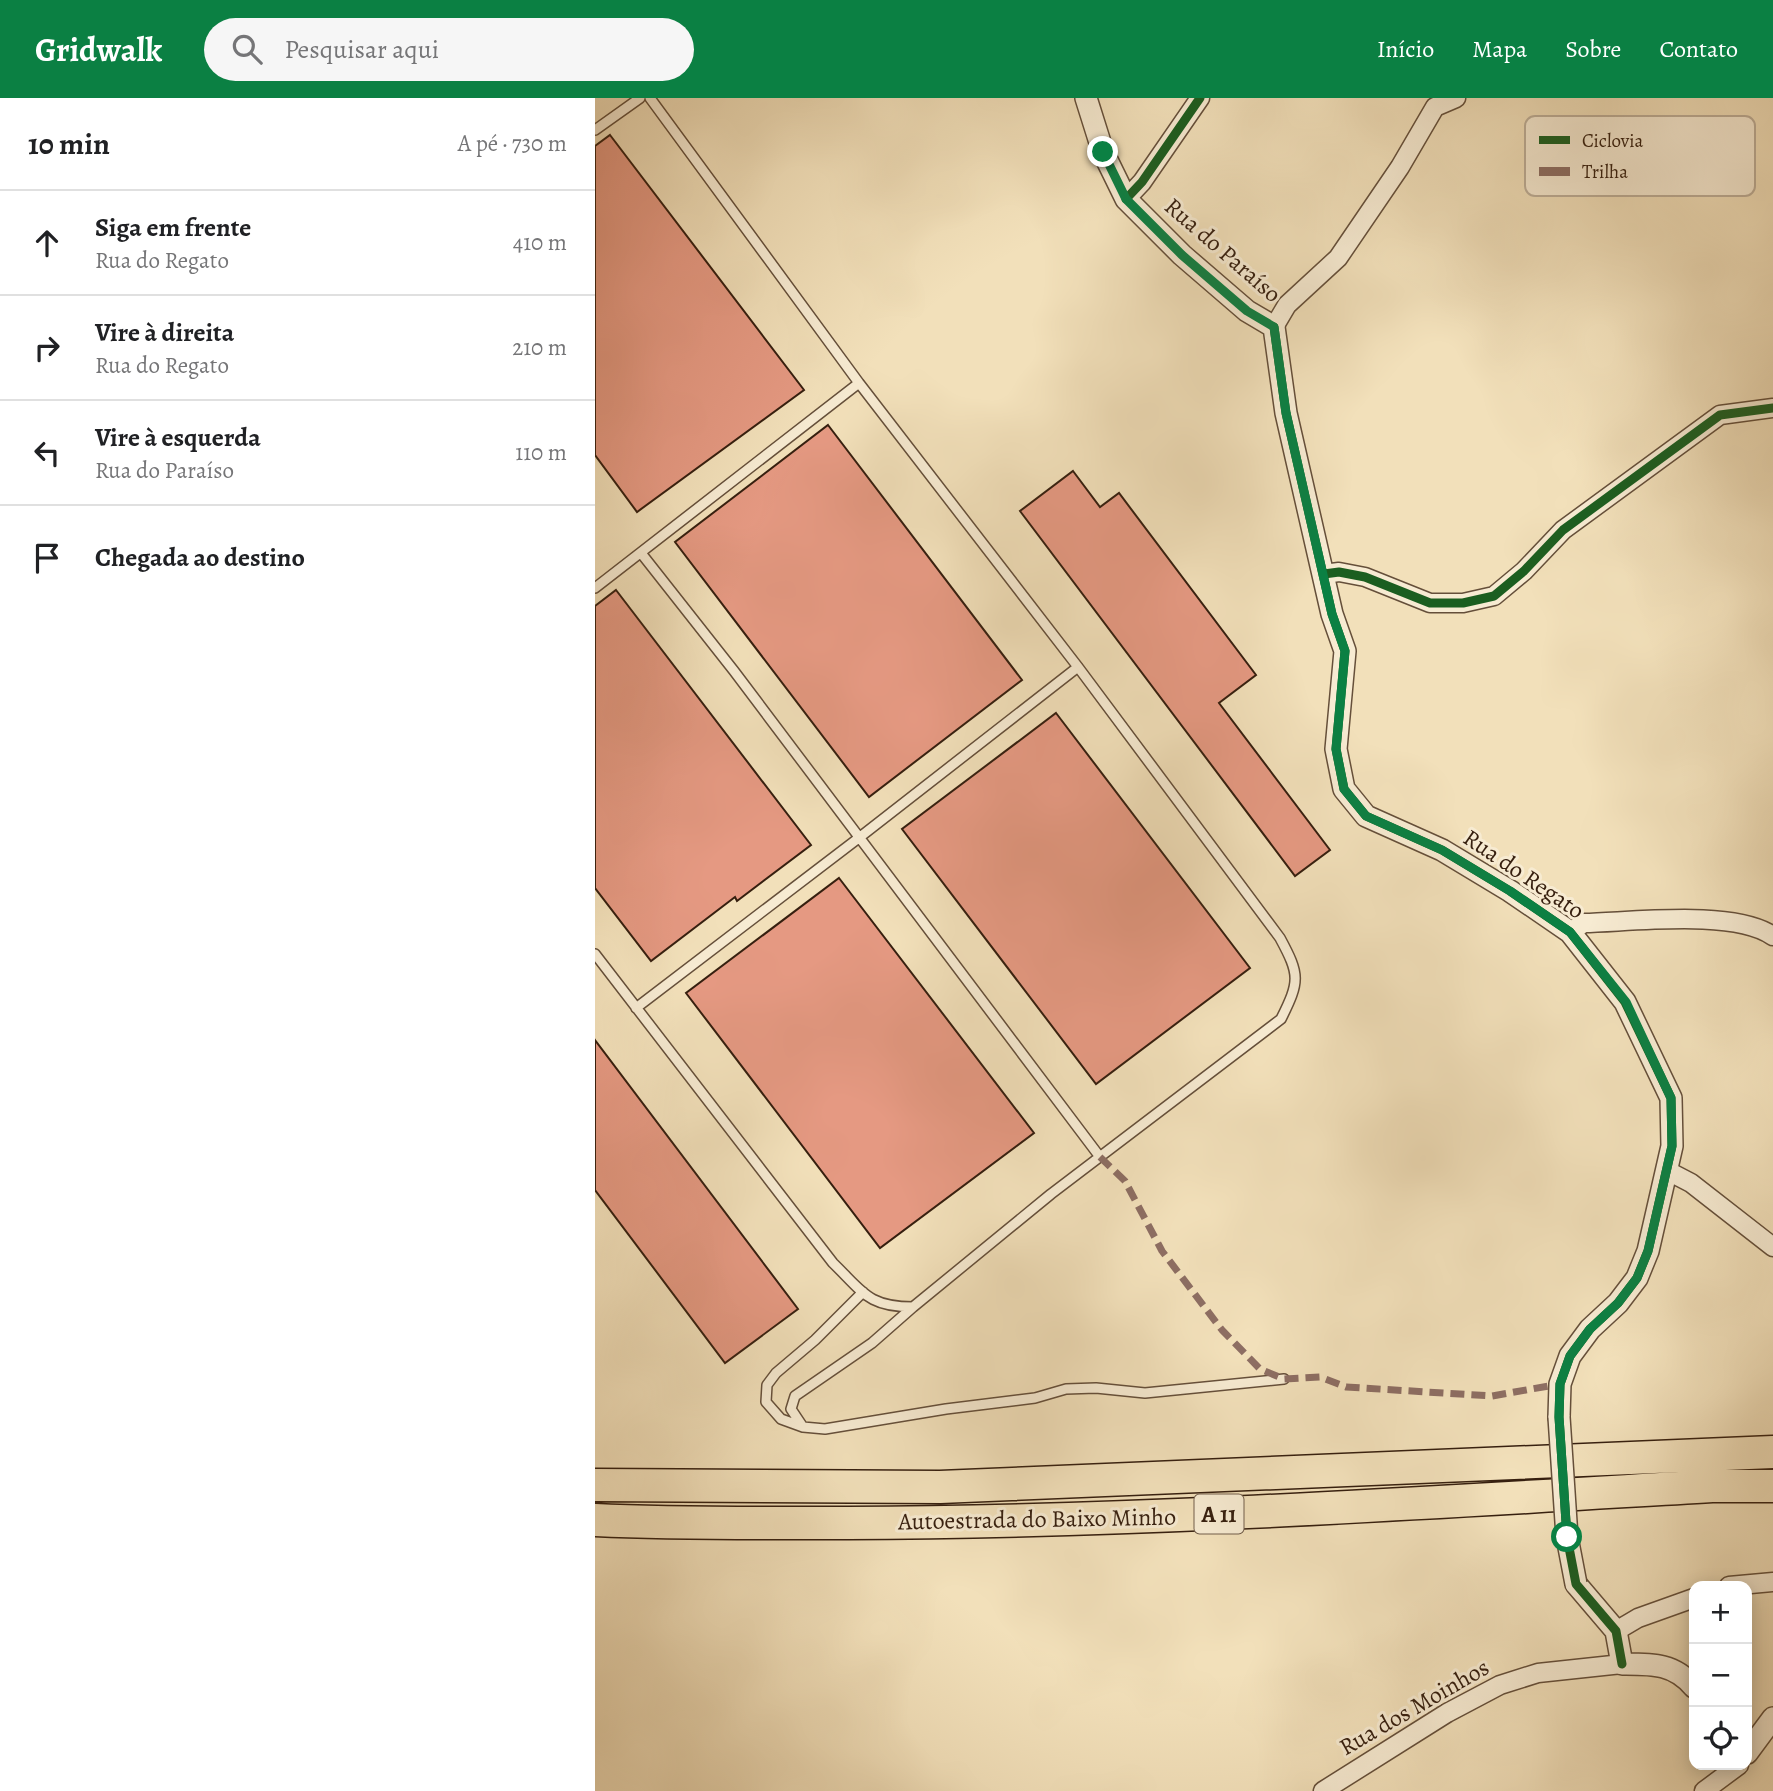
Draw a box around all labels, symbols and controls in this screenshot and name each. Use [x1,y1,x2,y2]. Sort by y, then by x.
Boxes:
search box [204,18,694,81]
text: Gridwalk [35,27,162,72]
icon: search [228,30,266,68]
text: Pesquisar aqui [284,32,439,67]
text: Início [1377,33,1434,65]
text: Mapa [1472,33,1527,65]
text: Sobre [1565,33,1621,65]
text: Contato [1659,33,1738,65]
legend [1525,116,1755,196]
text: 10 min [28,124,110,164]
text: A pé · 730 m [458,128,567,159]
text: Ciclovia [1582,128,1644,154]
route end [1087,136,1118,167]
text: Trilha [1582,159,1628,185]
street label: Rua do Paraíso [1158,190,1288,310]
text: Siga em frente [95,210,251,245]
icon: ahead [28,224,66,262]
text: 410 m [513,227,567,258]
text: Rua do Regato [95,245,229,276]
text: Vire à direita [95,315,234,350]
icon: right [28,329,66,367]
text: 210 m [512,332,567,363]
text: Rua do Regato [95,350,229,381]
text: Vire à esquerda [95,420,261,455]
icon: left [28,434,66,472]
text: 110 m [515,437,567,468]
text: Rua do Paraíso [95,455,234,486]
icon: arrive [28,539,66,577]
text: Chegada ao destino [95,540,305,575]
street label: Rua do Regato [1457,822,1591,926]
road number: A 11 [1195,1494,1243,1534]
street label: Autoestrada do Baixo Minho [897,1501,1176,1537]
route start [1551,1521,1582,1552]
map controls [1689,1581,1752,1770]
button: + [1689,1581,1752,1644]
button: − [1689,1644,1752,1707]
street label: Rua dos Moinhos [1333,1651,1495,1763]
button: locate [1689,1707,1752,1770]

